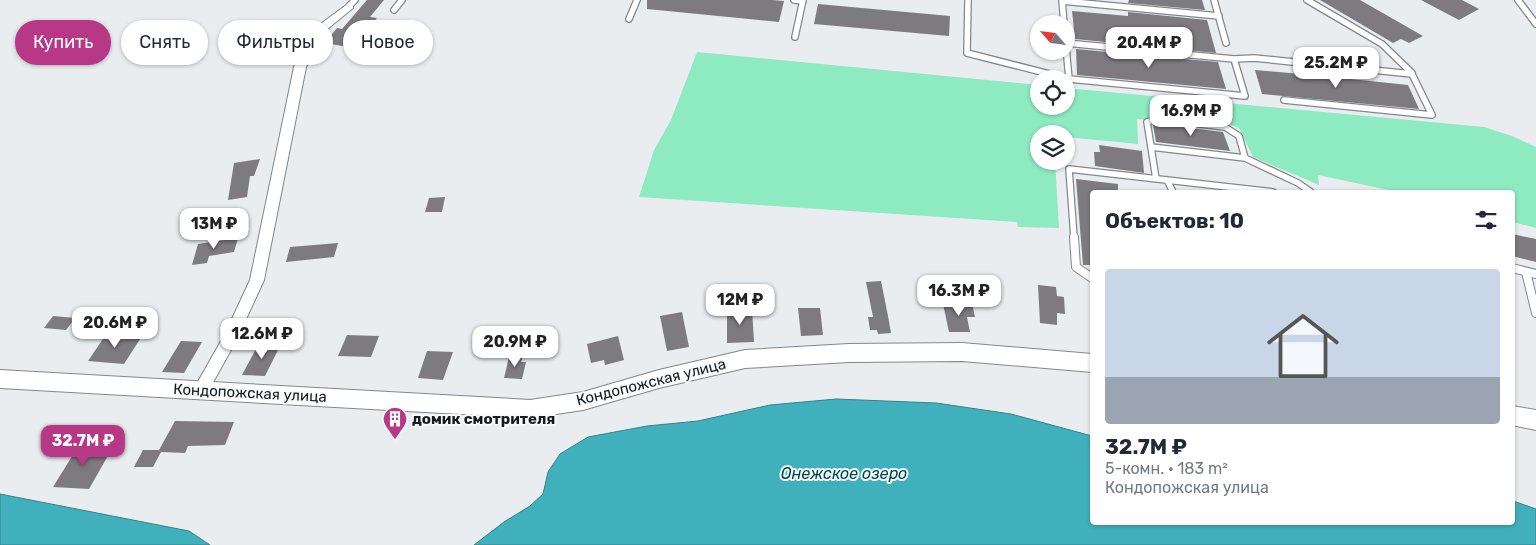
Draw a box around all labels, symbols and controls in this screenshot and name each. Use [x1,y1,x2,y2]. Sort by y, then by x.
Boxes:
north arrow [1030,15,1075,60]
map controls [1030,15,1075,170]
chip: Купить [15,20,111,65]
chip: Снять [121,20,208,65]
chip: Фильтры [218,20,333,65]
chip: Новое [343,20,433,65]
pin: 20.4M ₽ [1103,27,1195,69]
text: 20.4M ₽ [1117,33,1181,52]
pin: 25.2M ₽ [1290,46,1382,89]
text: 25.2M ₽ [1304,53,1368,72]
button: locate [1030,70,1075,115]
pin: 16.9M ₽ [1145,94,1237,137]
text: 16.9M ₽ [1161,101,1221,120]
button: layers [1030,125,1075,170]
icon: filters [1472,206,1500,234]
pin: 13M ₽ [179,208,249,250]
text: Объектов: 10 [1105,208,1244,233]
text: 13M ₽ [191,214,237,233]
pin: 16.3M ₽ [913,274,1005,317]
text: 16.3M ₽ [928,281,990,300]
pin: 12M ₽ [705,284,775,326]
text: 12M ₽ [717,290,763,309]
icon: home [1258,301,1348,391]
pin: 20.6M ₽ [69,306,161,349]
text: 20.6M ₽ [83,313,147,332]
pin: 12.6M ₽ [216,318,308,360]
text: 12.6M ₽ [231,324,293,343]
pin: 20.9M ₽ [469,326,561,368]
text: 20.9M ₽ [483,332,547,351]
street label: Кондопожская улица [574,355,728,409]
street label: Кондопожская улица [173,380,327,406]
building icon: домик смотрителя [382,406,408,440]
place label: домик смотрителя [412,410,555,428]
pin: 32.7M ₽ [37,424,129,467]
text: 32.7M ₽ [52,431,114,450]
text: 32.7M ₽ [1105,434,1187,459]
text: 5-комн. · 183 m² [1105,459,1228,478]
water label: Онежское озеро [781,464,907,483]
text: Кондопожская улица [1105,478,1269,497]

